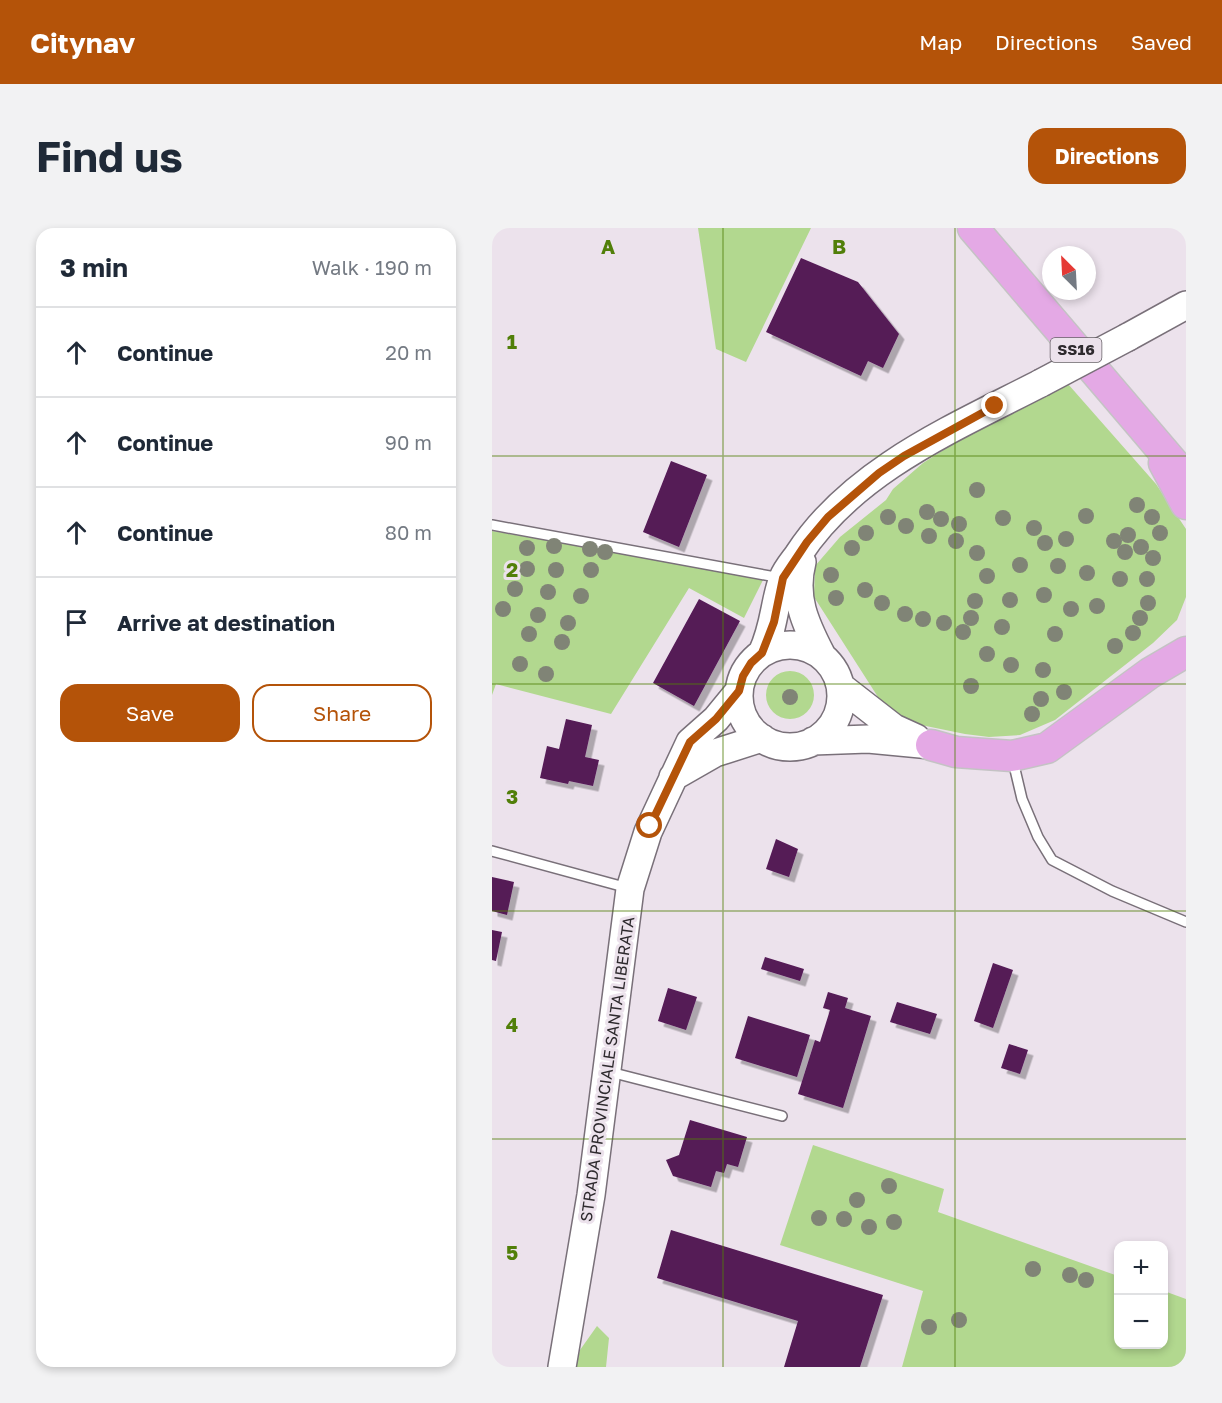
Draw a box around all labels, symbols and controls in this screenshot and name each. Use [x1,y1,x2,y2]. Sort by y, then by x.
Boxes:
text: Citynav [30,26,135,59]
text: Map [919,29,962,55]
text: Directions [995,29,1098,55]
text: Saved [1131,29,1192,55]
button: Directions [1028,128,1186,184]
text: Find us [36,131,183,181]
text: A [601,234,615,258]
text: B [832,234,846,258]
north arrow [1042,246,1096,300]
text: 3 min [60,252,128,283]
text: Walk · 190 m [312,255,432,279]
text: 1 [507,329,517,353]
icon: ahead [60,336,93,369]
road number: SS16 [1050,338,1102,362]
text: Continue [117,339,213,366]
text: 20 m [385,340,432,364]
route end [981,392,1007,418]
icon: ahead [60,426,93,459]
text: Continue [117,429,213,456]
text: 90 m [385,430,432,454]
icon: ahead [60,516,93,549]
text: Continue [117,519,213,546]
text: 80 m [385,520,432,544]
text: 2 [506,557,518,581]
icon: arrive [60,606,93,639]
text: Arrive at destination [117,609,335,636]
button: Save [60,684,240,742]
button: Share [252,684,432,742]
text: 3 [506,784,518,808]
route start [636,812,662,838]
street label: STRADA PROVINCIALE SANTA LIBERATA [576,915,638,1223]
text: 4 [506,1012,518,1036]
text: 5 [506,1240,518,1264]
map controls [1114,1241,1168,1349]
button: + [1114,1241,1168,1295]
button: − [1114,1295,1168,1349]

